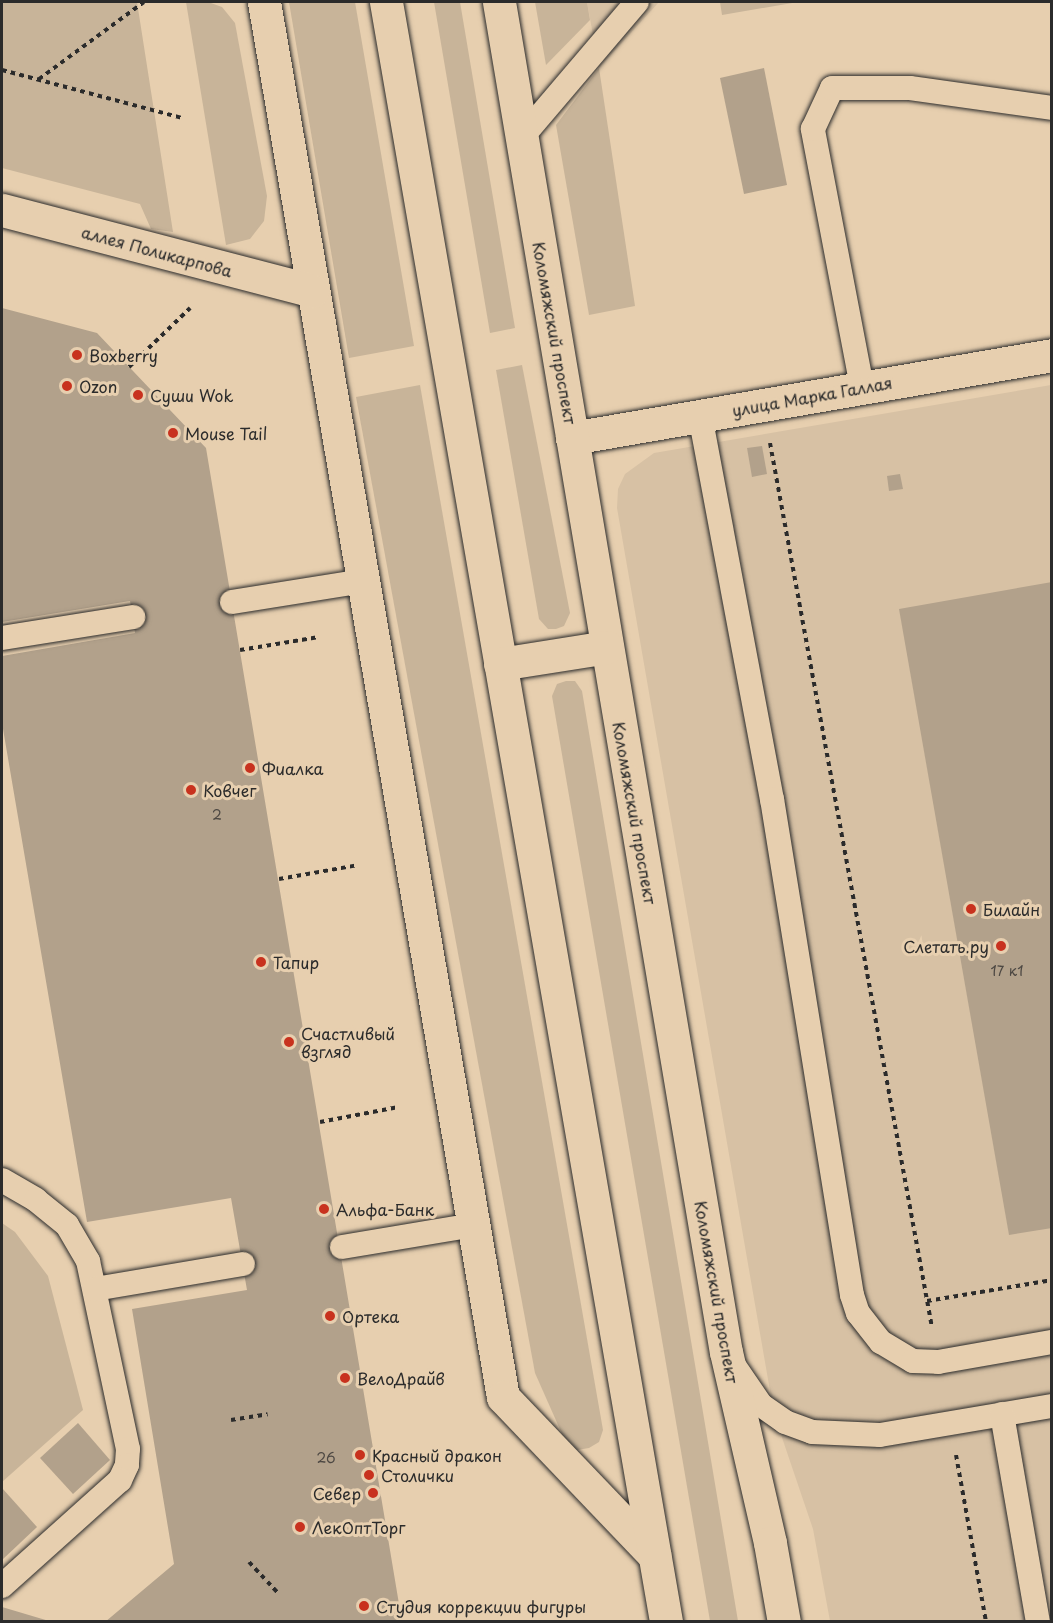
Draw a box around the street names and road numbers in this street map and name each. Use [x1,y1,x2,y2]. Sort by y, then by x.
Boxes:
street label: аллея Поликарпова [80,222,234,280]
street label: Коломяжский проспект [529,240,581,426]
street label: улица Марка Галлая [729,372,895,420]
street label: Коломяжский проспект [609,720,661,906]
street label: Коломяжский проспект [691,1199,743,1385]

